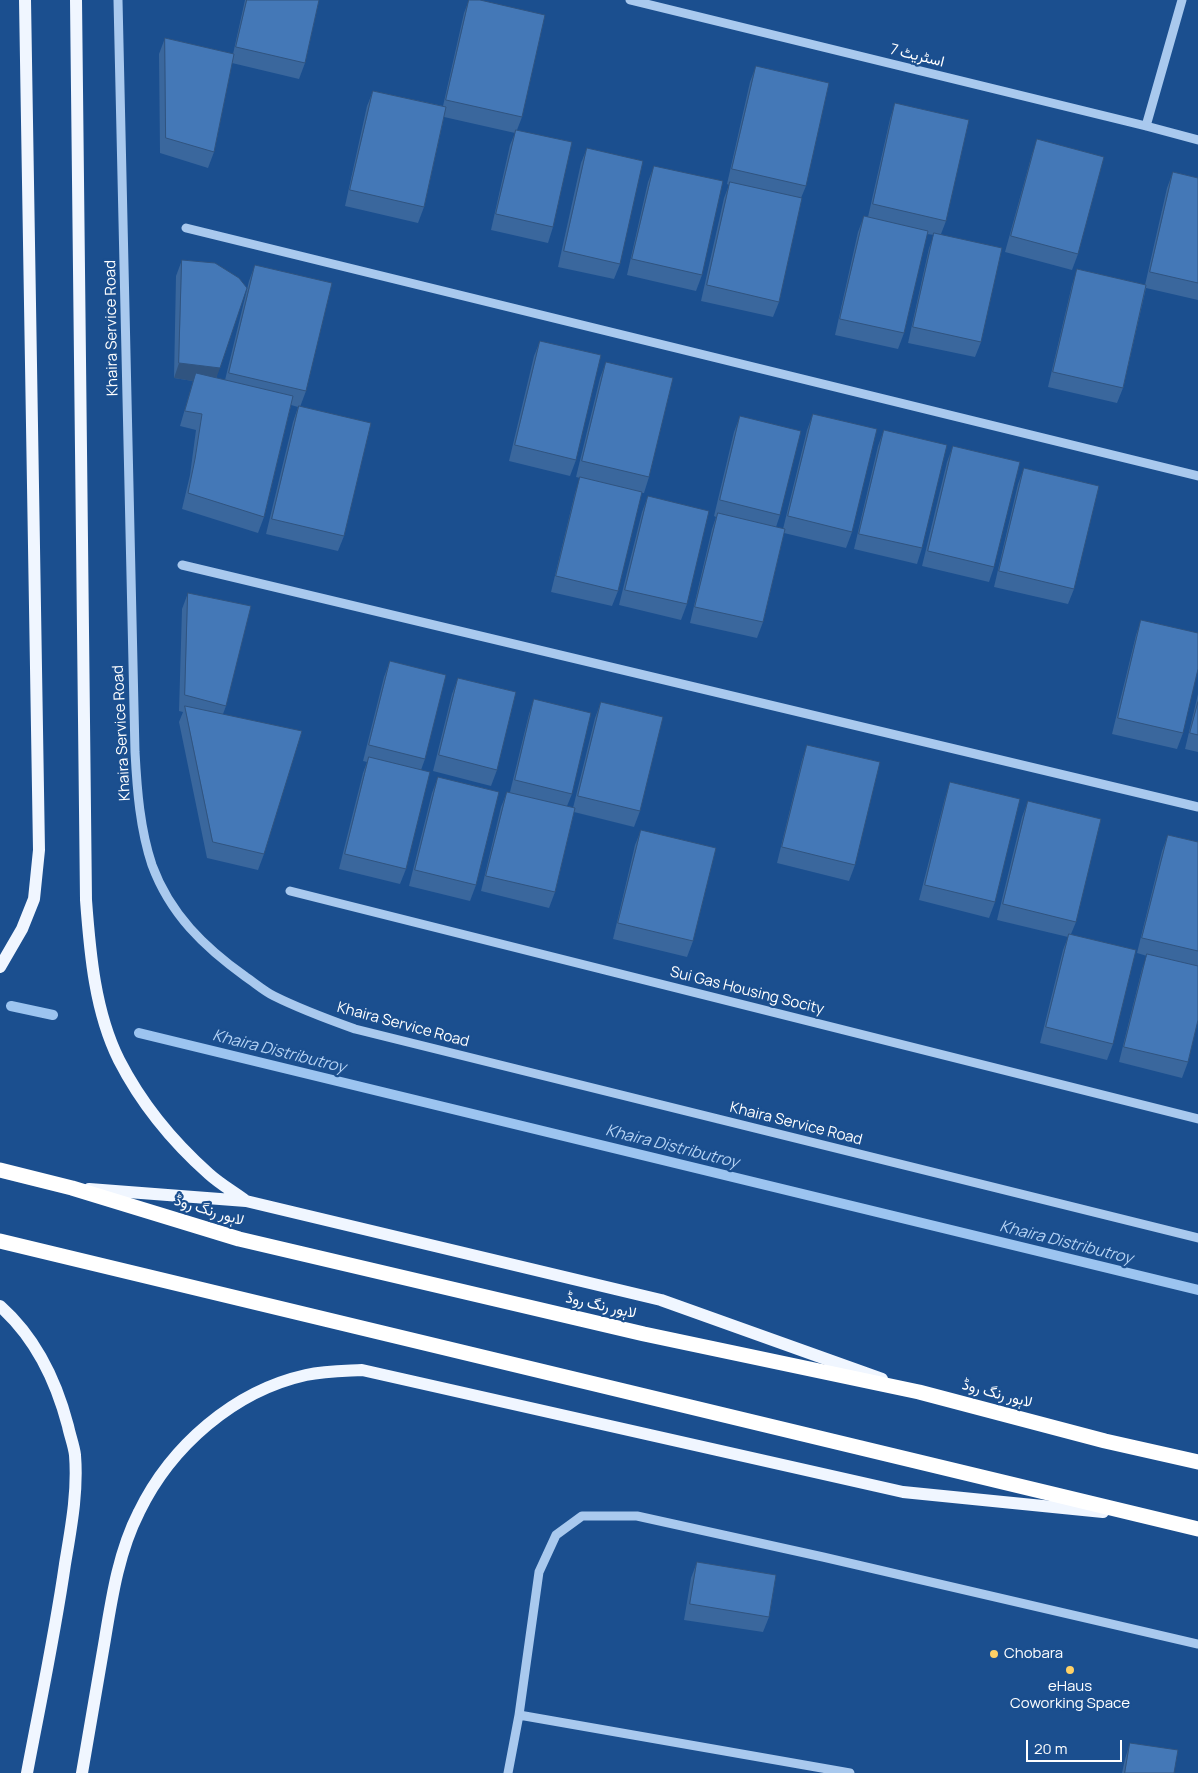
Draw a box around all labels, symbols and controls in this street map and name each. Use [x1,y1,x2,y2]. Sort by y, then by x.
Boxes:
street label: اسٹریٹ 7 [888,41,946,71]
street label: Khaira Service Road [102,260,122,396]
street label: Khaira Service Road [109,665,135,801]
street label: Sui Gas Housing Socity [668,963,826,1019]
street label: Khaira Service Road [335,999,471,1051]
water label: Khaira Distributroy [210,1026,348,1078]
street label: Khaira Service Road [728,1099,864,1149]
water label: Khaira Distributroy [603,1121,741,1173]
street label: لاہور رنگ روڈ [172,1192,246,1230]
water label: Khaira Distributroy [997,1217,1135,1269]
street label: لاہور رنگ روڈ [564,1289,638,1323]
street label: لاہور رنگ روڈ [960,1376,1034,1412]
place label: Chobara [1004,1645,1063,1663]
marker: Chobara [988,1648,1000,1660]
marker: eHaus Coworking Space [1064,1664,1076,1676]
place label: eHaus Coworking Space [1010,1678,1130,1713]
scale bar [1028,1730,1124,1762]
text: 20 m [1034,1738,1067,1759]

